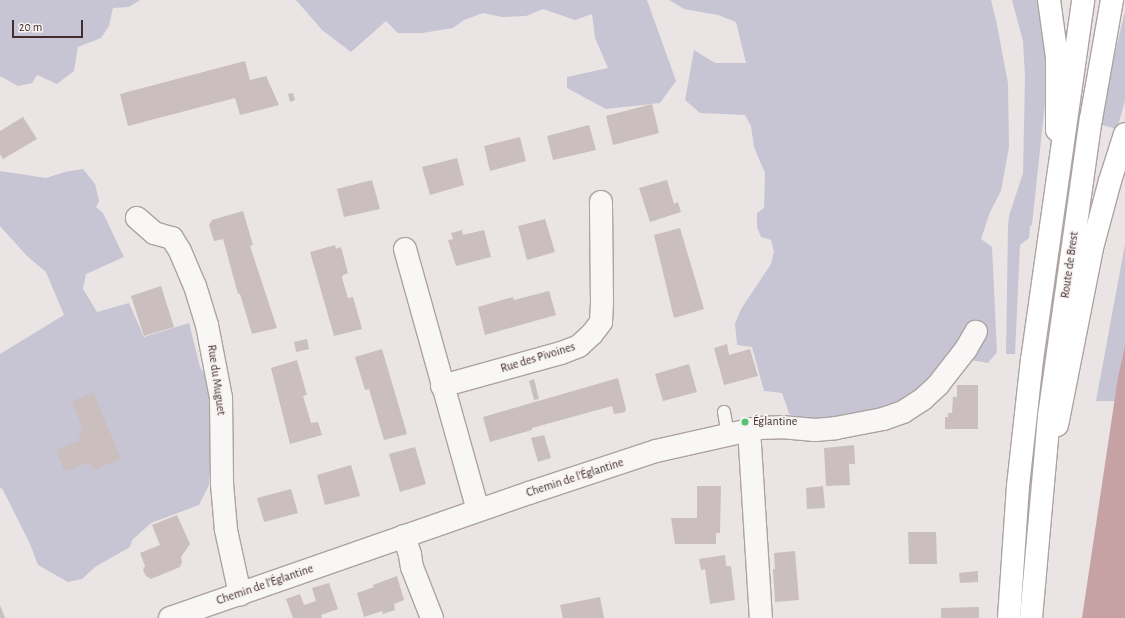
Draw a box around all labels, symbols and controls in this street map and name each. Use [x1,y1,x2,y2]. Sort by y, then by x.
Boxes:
scale bar [14,12,85,38]
text: 20 m [19,21,42,33]
street label: Route de Brest [1058,231,1082,299]
street label: Rue des Pivoines [499,340,577,376]
street label: Rue du Muguet [204,344,228,416]
place label: Églantine [753,415,797,429]
marker: Églantine [740,417,750,427]
street label: Chemin de l'Églantine [524,455,626,501]
street label: Chemin de l'Églantine [215,562,315,608]

